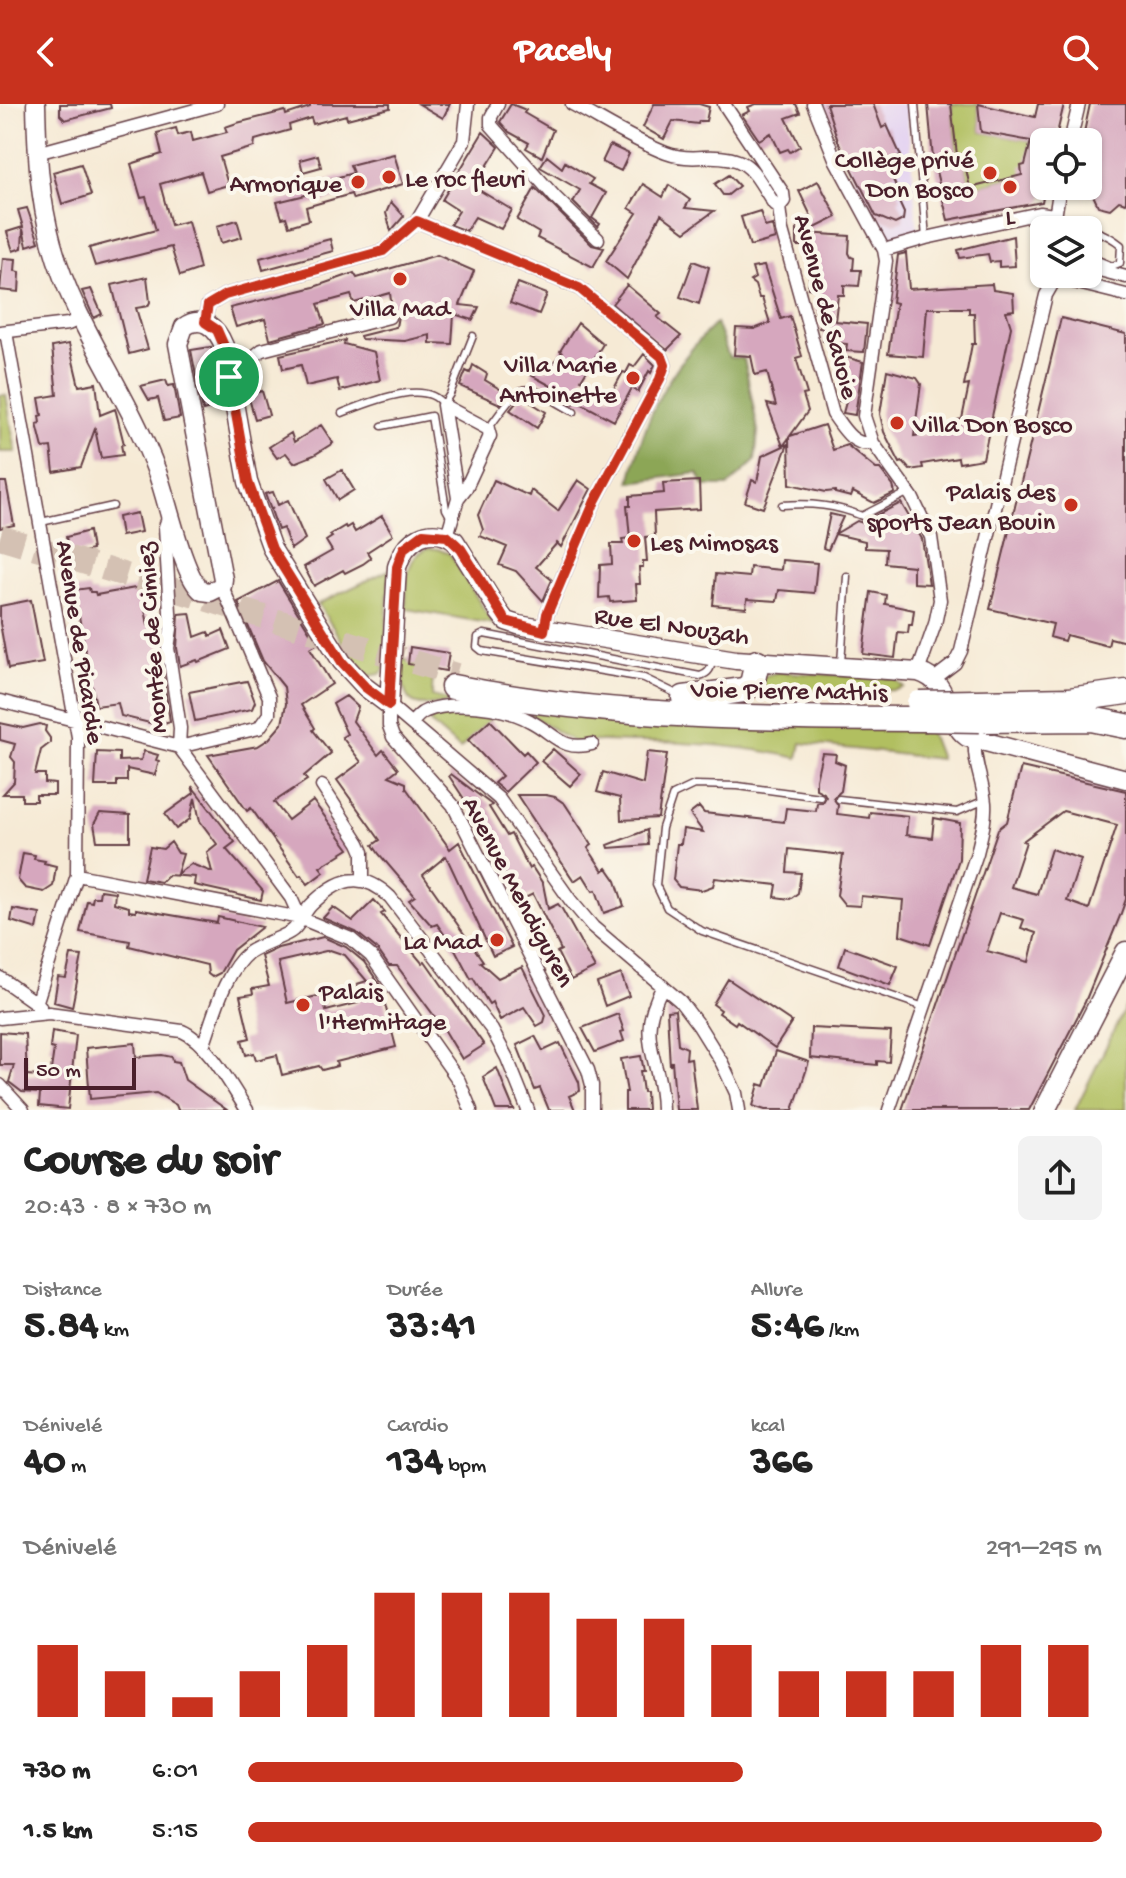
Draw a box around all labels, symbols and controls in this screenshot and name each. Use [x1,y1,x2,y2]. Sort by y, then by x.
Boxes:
icon: back [24,30,68,74]
icon: search [1058,30,1102,74]
text: Pacely [515,31,611,74]
map controls [1030,128,1102,288]
button: locate [1030,128,1102,200]
place label: Collège privé Don Bosco [835,147,975,208]
marker: Collège privé Don Bosco [981,164,999,182]
place label: Le roc fleuri [405,166,526,197]
marker: Le roc fleuri [380,168,398,186]
place label: Armorique [229,171,343,202]
marker: Armorique [349,173,367,191]
marker: L [1001,178,1019,196]
place label: L [1005,204,1016,235]
street label: Avenue de Savoie [784,212,863,403]
button: layers [1030,216,1102,288]
marker: Villa Mad [391,270,409,288]
place label: Villa Mad [349,296,452,327]
pin [195,343,263,411]
place label: Villa Marie Antoinette [499,352,618,413]
icon: arrive [207,355,251,399]
marker: Villa Marie Antoinette [624,369,642,387]
place label: Villa Don Bosco [912,412,1073,443]
marker: Villa Don Bosco [888,414,906,432]
place label: Palais des sports Jean Bouin [866,479,1056,540]
marker: Palais des sports Jean Bouin [1062,496,1080,514]
place label: Les Mimosas [650,530,779,561]
marker: Les Mimosas [625,532,643,550]
street label: Avenue de Picardie [46,539,109,747]
street label: Montée de Cimiez [132,540,177,734]
street label: Rue El Nouzah [592,602,751,655]
street label: Voie Pierre Mathis [689,676,889,711]
street label: Avenue Mendiguren [453,793,580,994]
place label: La Mad [403,929,483,960]
marker: La Mad [488,931,506,949]
place label: Palais l'Hermitage [318,979,447,1040]
marker: Palais l'Hermitage [294,996,312,1014]
scale bar [24,1054,136,1090]
text: 50 m [36,1059,81,1085]
button: share [1018,1136,1102,1220]
text: Course du soir [24,1137,277,1189]
text: 20:43 · 8 × 730 m [24,1193,211,1224]
text: Distance [24,1278,102,1304]
text: Durée [387,1278,443,1304]
text: Allure [751,1278,803,1304]
text: 5.84 [24,1304,98,1351]
text: 33:41 [387,1304,477,1351]
text: 5:46 [751,1304,823,1351]
text: km [98,1318,129,1344]
text: /km [823,1318,859,1344]
text: Dénivelé [24,1414,102,1440]
text: Cardio [387,1414,448,1440]
text: kcal [751,1414,785,1440]
text: 40 [24,1440,66,1487]
text: 134 [387,1440,443,1487]
text: 366 [751,1440,812,1487]
text: m [66,1454,86,1480]
text: bpm [443,1454,486,1480]
text: Dénivelé [24,1534,116,1565]
text: 291–295 m [986,1534,1102,1565]
text: 730 m [24,1757,90,1788]
text: 6:01 [152,1757,199,1788]
text: 1.5 km [24,1817,93,1848]
text: 5:15 [152,1817,198,1848]

